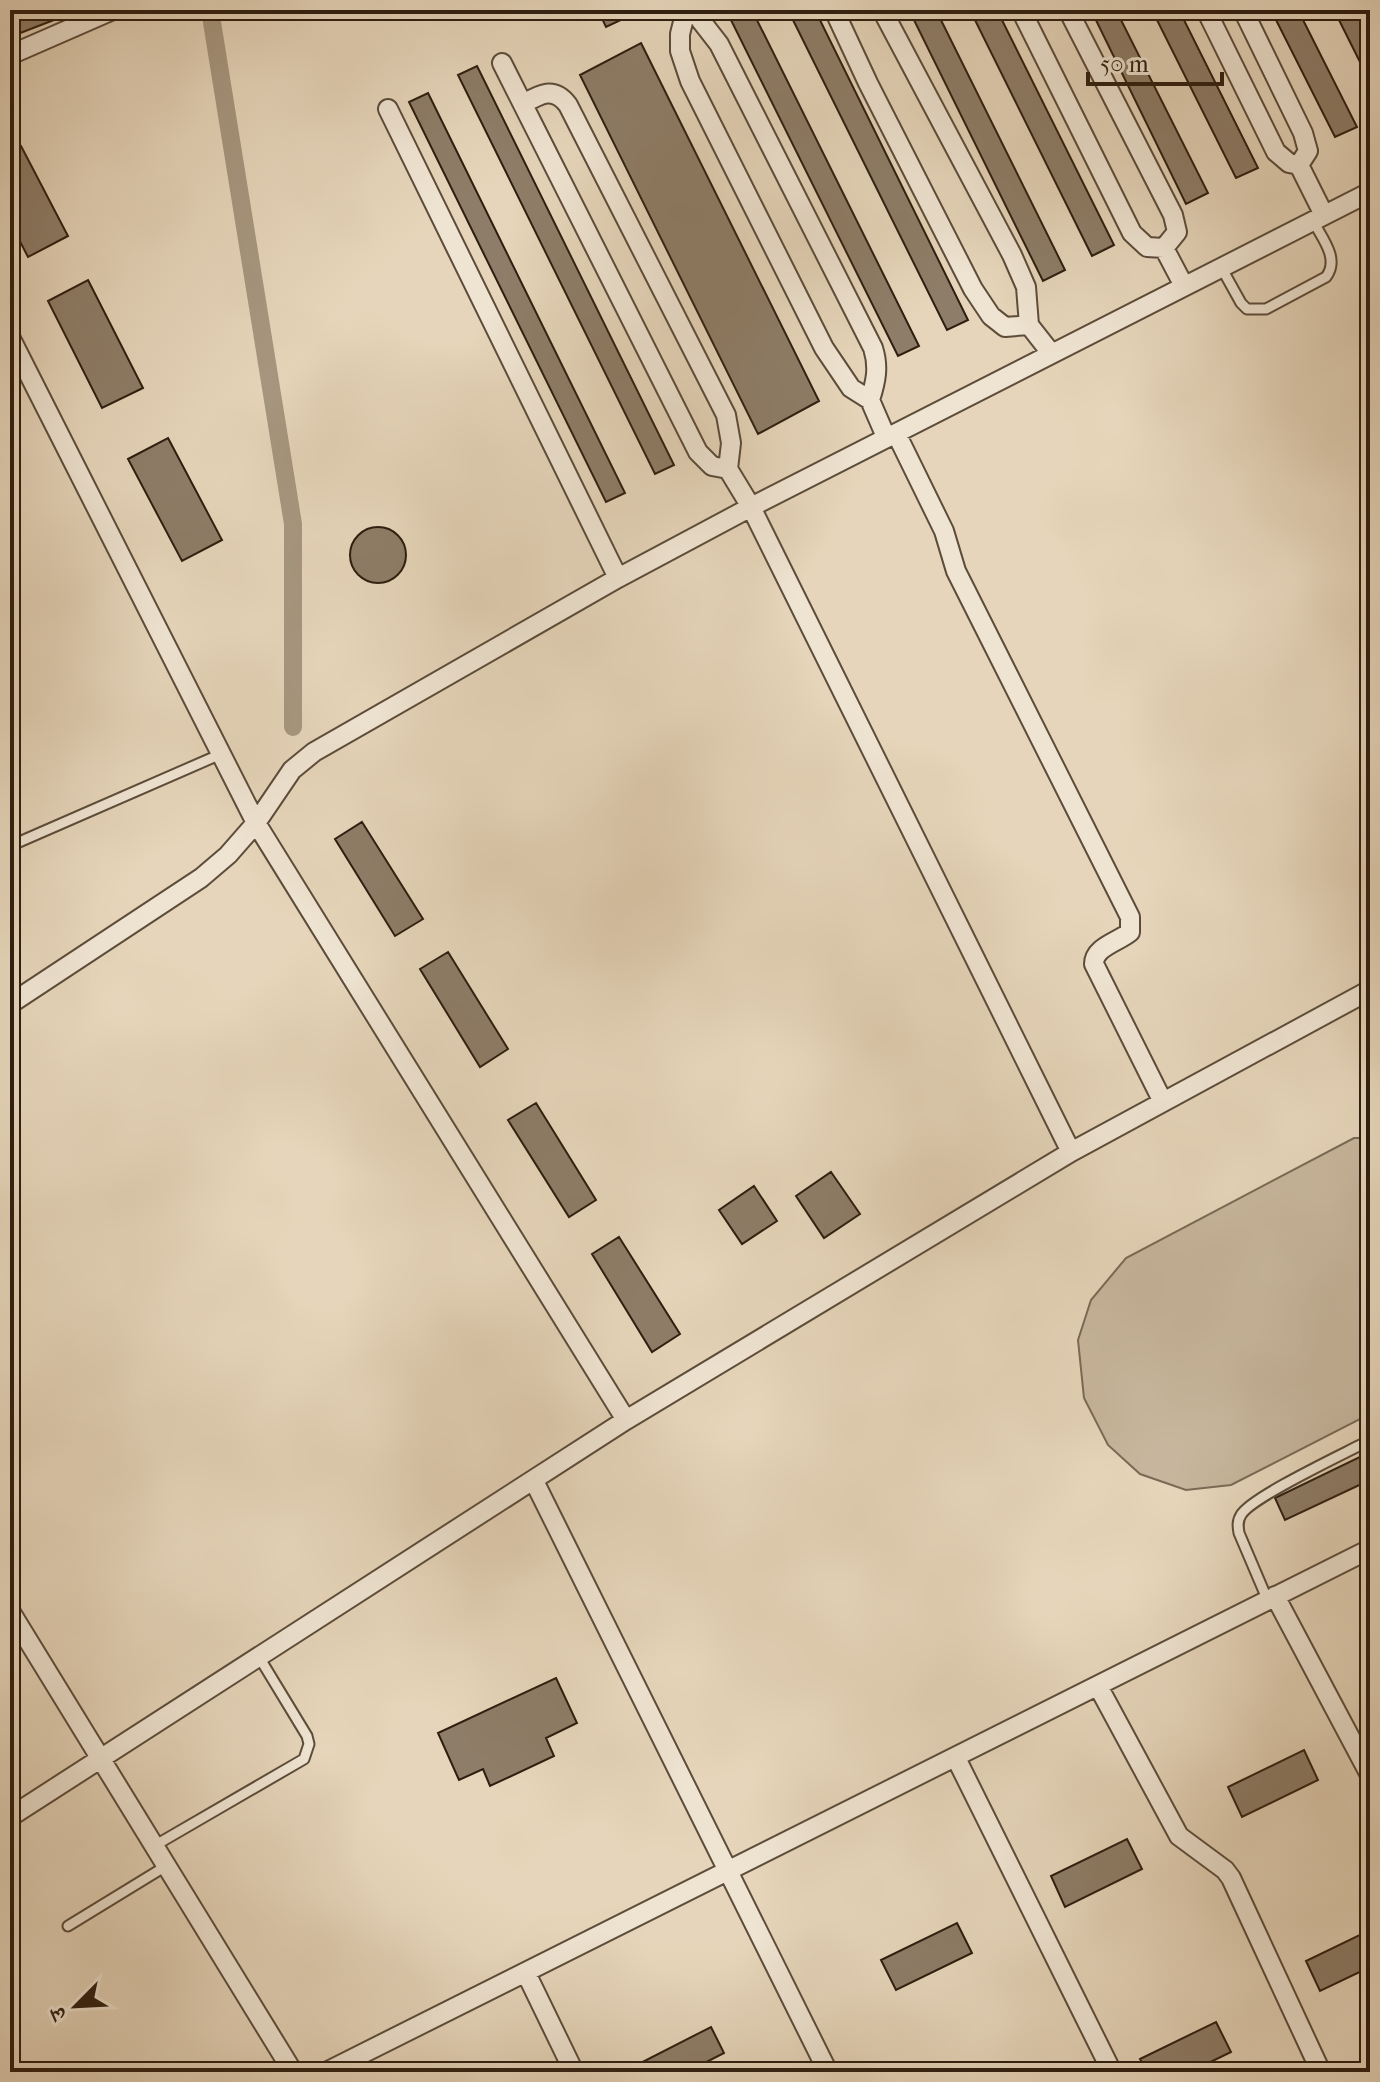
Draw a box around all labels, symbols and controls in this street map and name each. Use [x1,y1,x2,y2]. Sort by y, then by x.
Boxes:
scale bar [1088,36,1222,86]
text: 50 m [1100,50,1149,78]
north arrow [36,1966,116,2046]
text: उ [44,2002,74,2026]

